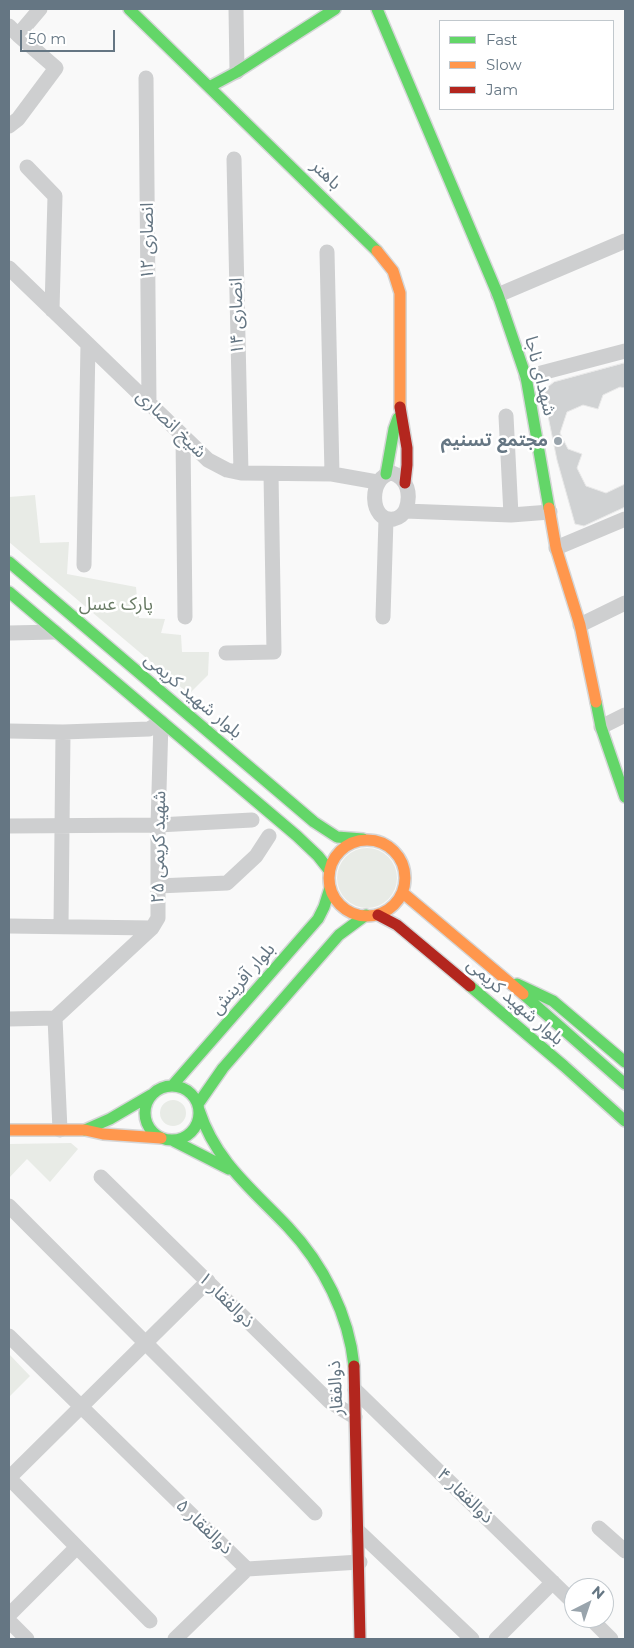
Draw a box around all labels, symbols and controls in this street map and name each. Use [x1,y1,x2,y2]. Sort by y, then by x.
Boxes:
scale bar [22,20,118,52]
legend [439,20,614,110]
text: 50 m [28,29,66,48]
text: Fast [486,30,517,49]
text: Slow [486,55,522,74]
text: Jam [486,80,518,99]
street label: باهنر [306,156,346,194]
street label: انصاری ۱۲ [137,202,159,280]
street label: انصاری ۱۴ [226,277,248,355]
street label: شهدای ناجا [520,334,560,418]
street label: شیخ انصاری [132,385,210,463]
place label: مجتمع تسنیم [441,430,548,452]
marker: مجتمع تسنیم [552,435,564,447]
park label: پارک عسل [79,594,153,616]
street label: بلوار شهید کریمی [139,649,247,743]
street label: شهید کریمی ۲۵ [147,791,171,903]
street label: بلوار آفرینش [206,939,280,1019]
street label: بلوار شهید کریمی [462,954,568,1050]
street label: ذوالفقار ۱ [194,1268,258,1332]
street label: ذوالفقار [324,1360,348,1416]
street label: ذوالفقار ۴ [432,1464,498,1528]
street label: ذوالفقار ۵ [171,1495,237,1559]
north arrow [564,1578,614,1628]
text: N [588,1582,608,1603]

